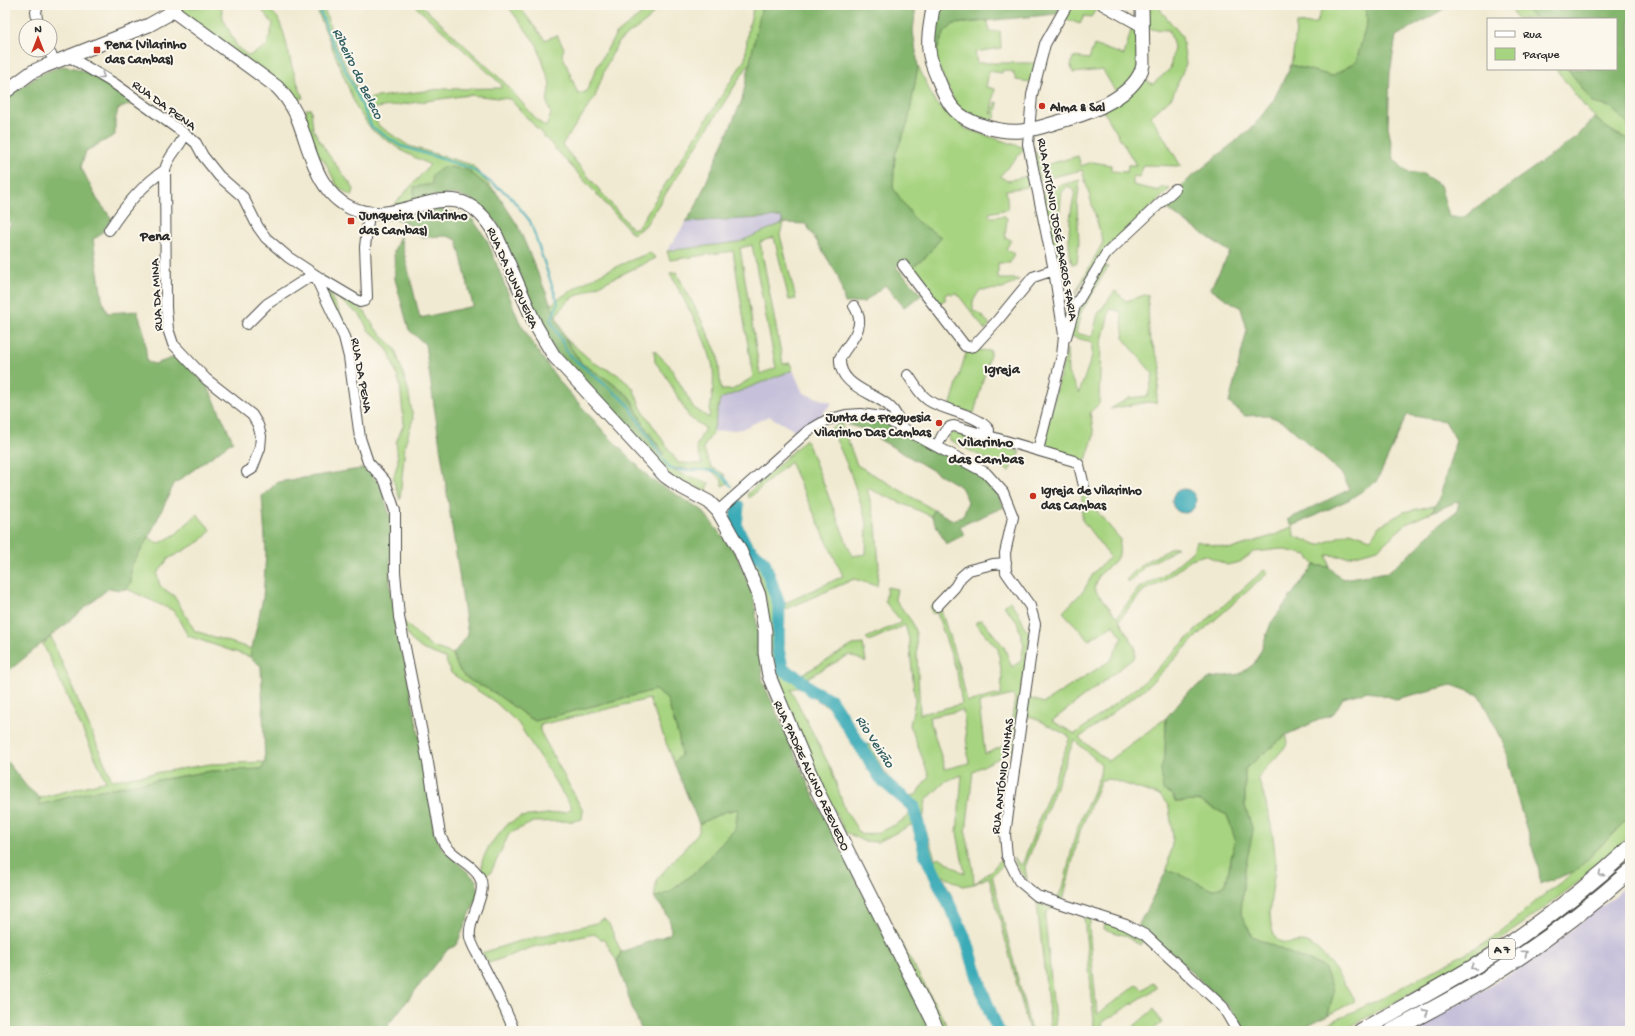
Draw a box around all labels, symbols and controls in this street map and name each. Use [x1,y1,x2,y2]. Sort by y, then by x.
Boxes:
north arrow [18,18,58,58]
legend [1487,18,1617,70]
text: N [34,24,42,36]
water label: Ribeiro do Beleco [327,26,386,123]
text: Rua [1523,29,1542,43]
place label: Pena (Vilarinho das Cambas) [104,38,187,68]
marker: Pena (Vilarinho das Cambas) [92,45,102,55]
text: Parque [1522,49,1560,63]
one-way arrow [98,71,105,79]
street label: RUA DA PENA [128,78,200,135]
marker: Alma & Sal [1037,101,1047,111]
place label: Alma & Sal [1049,101,1105,116]
street label: RUA ANTÓNIO JOSÉ BARROS FARIA [1033,137,1081,323]
place label: Junqueira (Vilarinho das Cambas) [358,209,468,239]
marker: Junqueira (Vilarinho das Cambas) [346,216,356,226]
street label: RUA DA JUNQUEIRA [483,225,541,332]
district label: Pena [139,229,171,246]
street label: RUA DA MINA [148,257,167,332]
street label: RUA DA PENA [347,337,375,415]
district label: Igreja [984,362,1021,379]
place label: Junta de Freguesia Vilarinho Das Cambas [814,411,932,441]
marker: Junta de Freguesia Vilarinho Das Cambas [934,418,944,428]
district label: Vilarinho das Cambas [948,434,1025,469]
place label: Igreja de Vilarinho das Cambas [1041,484,1142,514]
marker: Igreja de Vilarinho das Cambas [1028,491,1038,501]
street label: RUA PADRE ALCINO AZEVEDO [769,698,852,854]
water label: Rio Veirão [851,713,897,772]
street label: RUA ANTÓNIO VINHAS [989,717,1018,835]
one-way arrow [1598,870,1606,877]
road number: A 7 [1489,939,1515,959]
one-way arrow [1521,950,1528,958]
one-way arrow [1470,962,1477,969]
one-way arrow [1422,1010,1429,1017]

